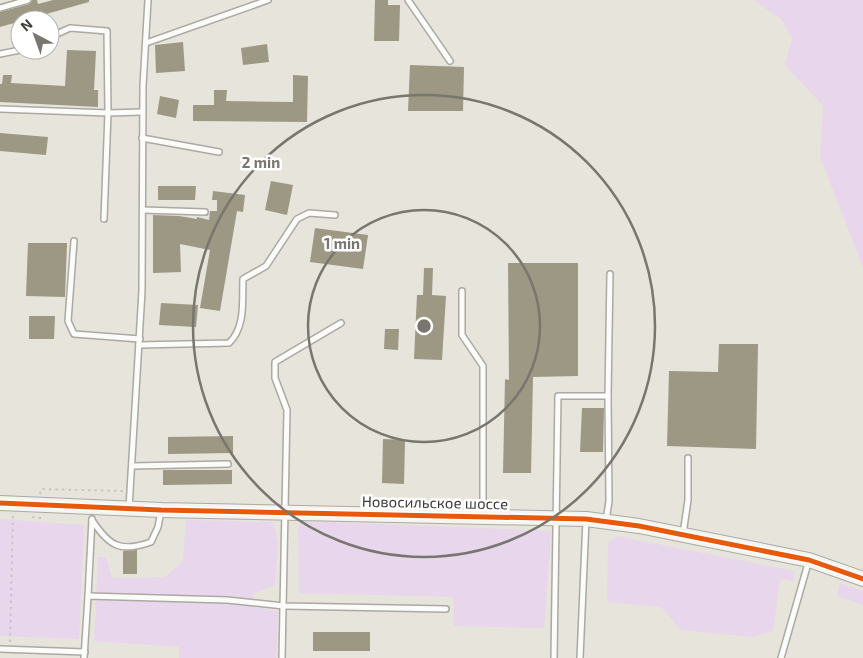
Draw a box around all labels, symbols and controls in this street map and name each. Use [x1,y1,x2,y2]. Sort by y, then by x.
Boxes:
north arrow [10,10,60,60]
text: N [17,15,36,35]
text: 2 min [242,153,280,171]
text: 1 min [324,234,360,252]
centre of rings [415,317,433,335]
street label: Новосильское шоссе [362,492,508,512]

